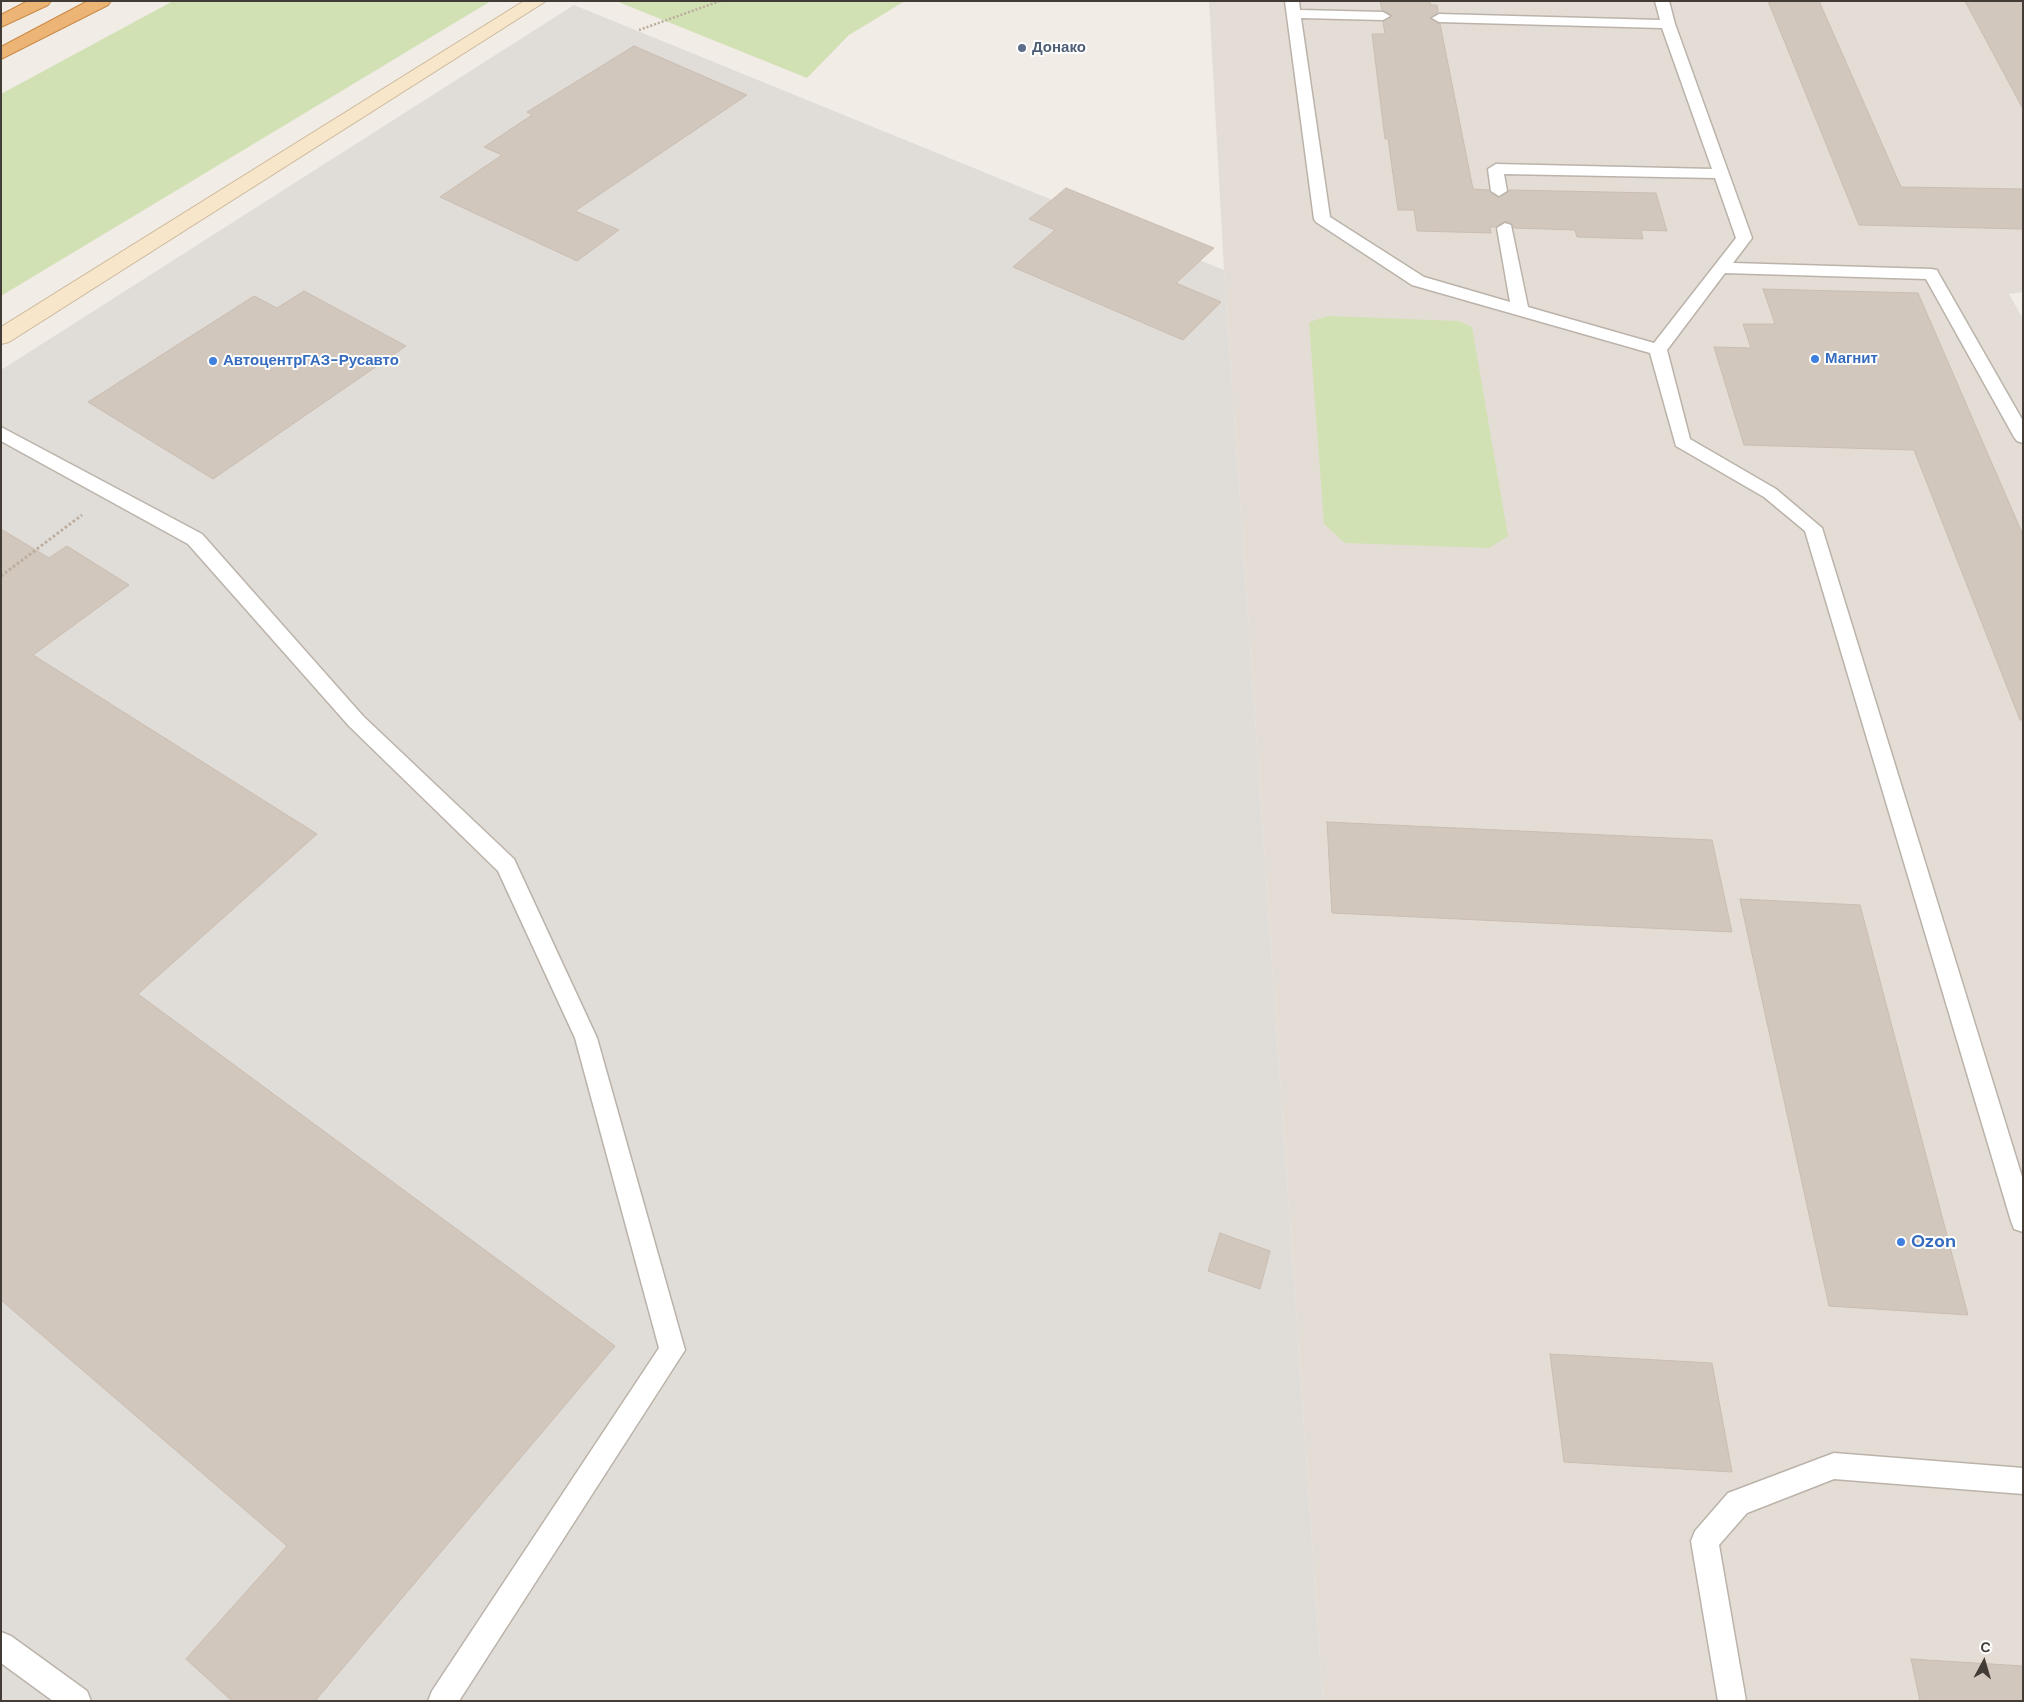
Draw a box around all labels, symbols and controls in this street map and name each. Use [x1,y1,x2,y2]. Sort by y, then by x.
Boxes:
place label: Донако [1032,39,1086,57]
marker: Донако [1016,42,1028,54]
place label: Магнит [1825,350,1878,368]
place label: АвтоцентрГАЗ-Русавто [223,352,399,370]
marker: Магнит [1809,353,1821,365]
marker: АвтоцентрГАЗ-Русавто [207,355,219,367]
place label: Ozon [1911,1231,1956,1253]
marker: Ozon [1895,1236,1907,1248]
north arrow [1959,1637,2009,1687]
text: С [1980,1638,1992,1657]

